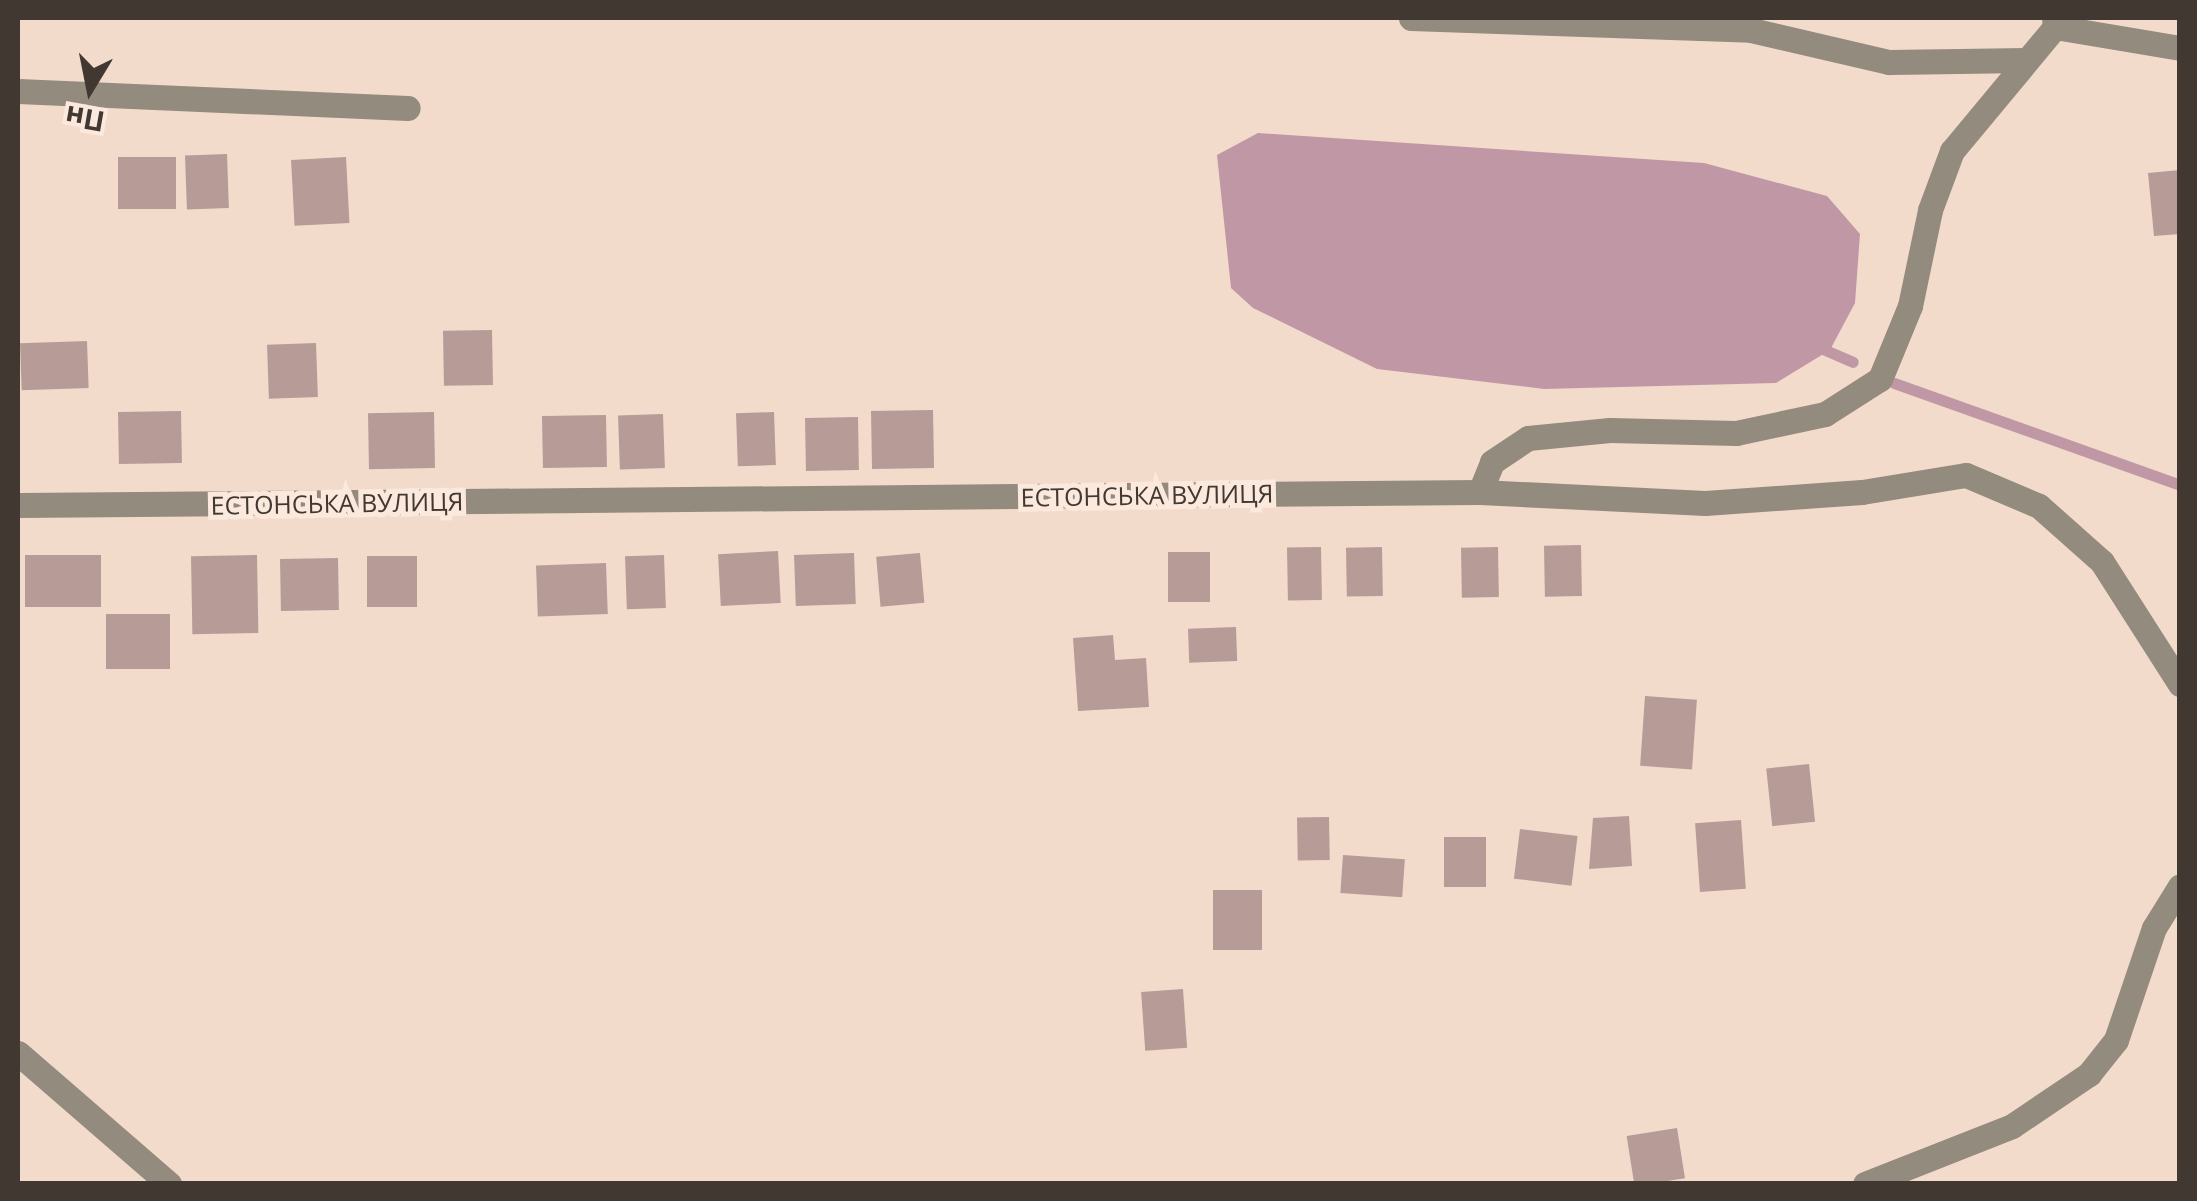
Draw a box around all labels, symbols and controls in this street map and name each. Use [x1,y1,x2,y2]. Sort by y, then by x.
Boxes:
north arrow [40,40,140,140]
text: Пн [62,97,107,142]
street label: ЕСТОНСЬКА ВУЛИЦЯ [1020,478,1274,512]
street label: ЕСТОНСЬКА ВУЛИЦЯ [210,486,464,520]

